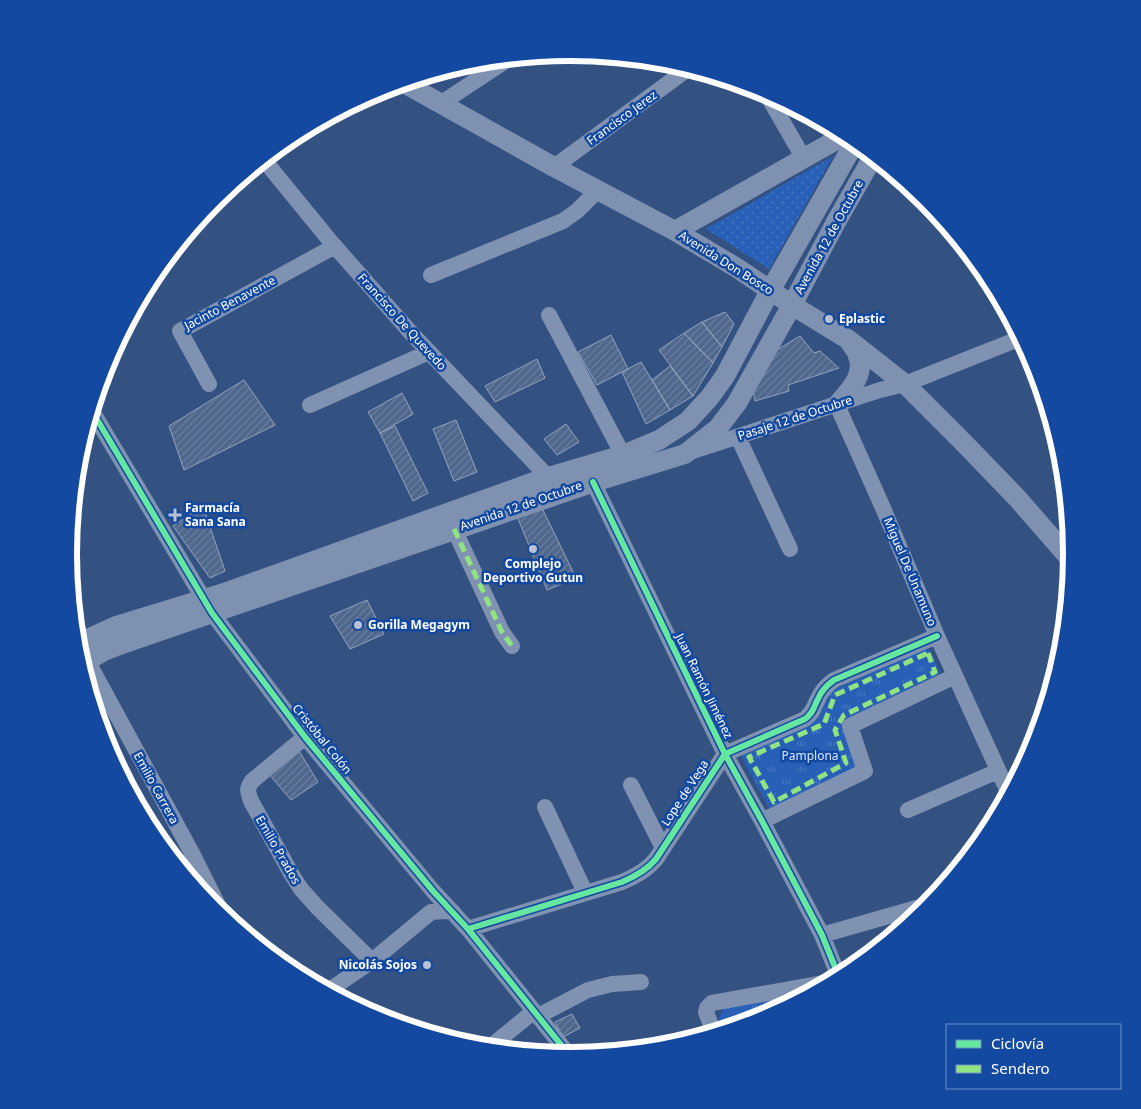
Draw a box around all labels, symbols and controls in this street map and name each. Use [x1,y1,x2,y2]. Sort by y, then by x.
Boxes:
street label: Francisco Jerez [583,86,661,149]
street label: Avenida 12 de Octubre [790,176,867,297]
street label: Avenida Don Bosco [676,227,777,299]
street label: Francisco De Quevedo [354,269,451,374]
street label: Jacinto Benavente [180,271,279,334]
place label: Eplastic [839,310,885,327]
marker: Eplastic [823,313,835,325]
street label: Pasaje 12 de Octubre [735,391,854,444]
street label: Avenida 12 de Octubre [457,477,584,534]
place label: Farmacía Sana Sana [185,499,246,530]
marker: Farmacía Sana Sana [169,509,181,521]
street label: Miguel De Unamuno [880,515,941,629]
marker: Complejo Deportivo Gutun [527,543,539,555]
place label: Complejo Deportivo Gutun [483,555,583,586]
place label: Gorilla Megagym [368,616,470,633]
marker: Gorilla Megagym [352,619,364,631]
street label: Juan Ramón Jiménez [671,629,738,742]
street label: Cristóbal Colón [289,700,356,777]
park label: Pamplona [781,747,839,764]
street label: Emilio Carrera [130,749,183,827]
street label: Lope de Vega [657,756,712,829]
street label: Emilio Prados [252,812,305,887]
place label: Nicolás Sojos [339,956,417,973]
marker: Nicolás Sojos [421,959,433,971]
legend [946,1024,1121,1089]
text: Ciclovía [991,1033,1044,1053]
text: Sendero [991,1058,1050,1078]

